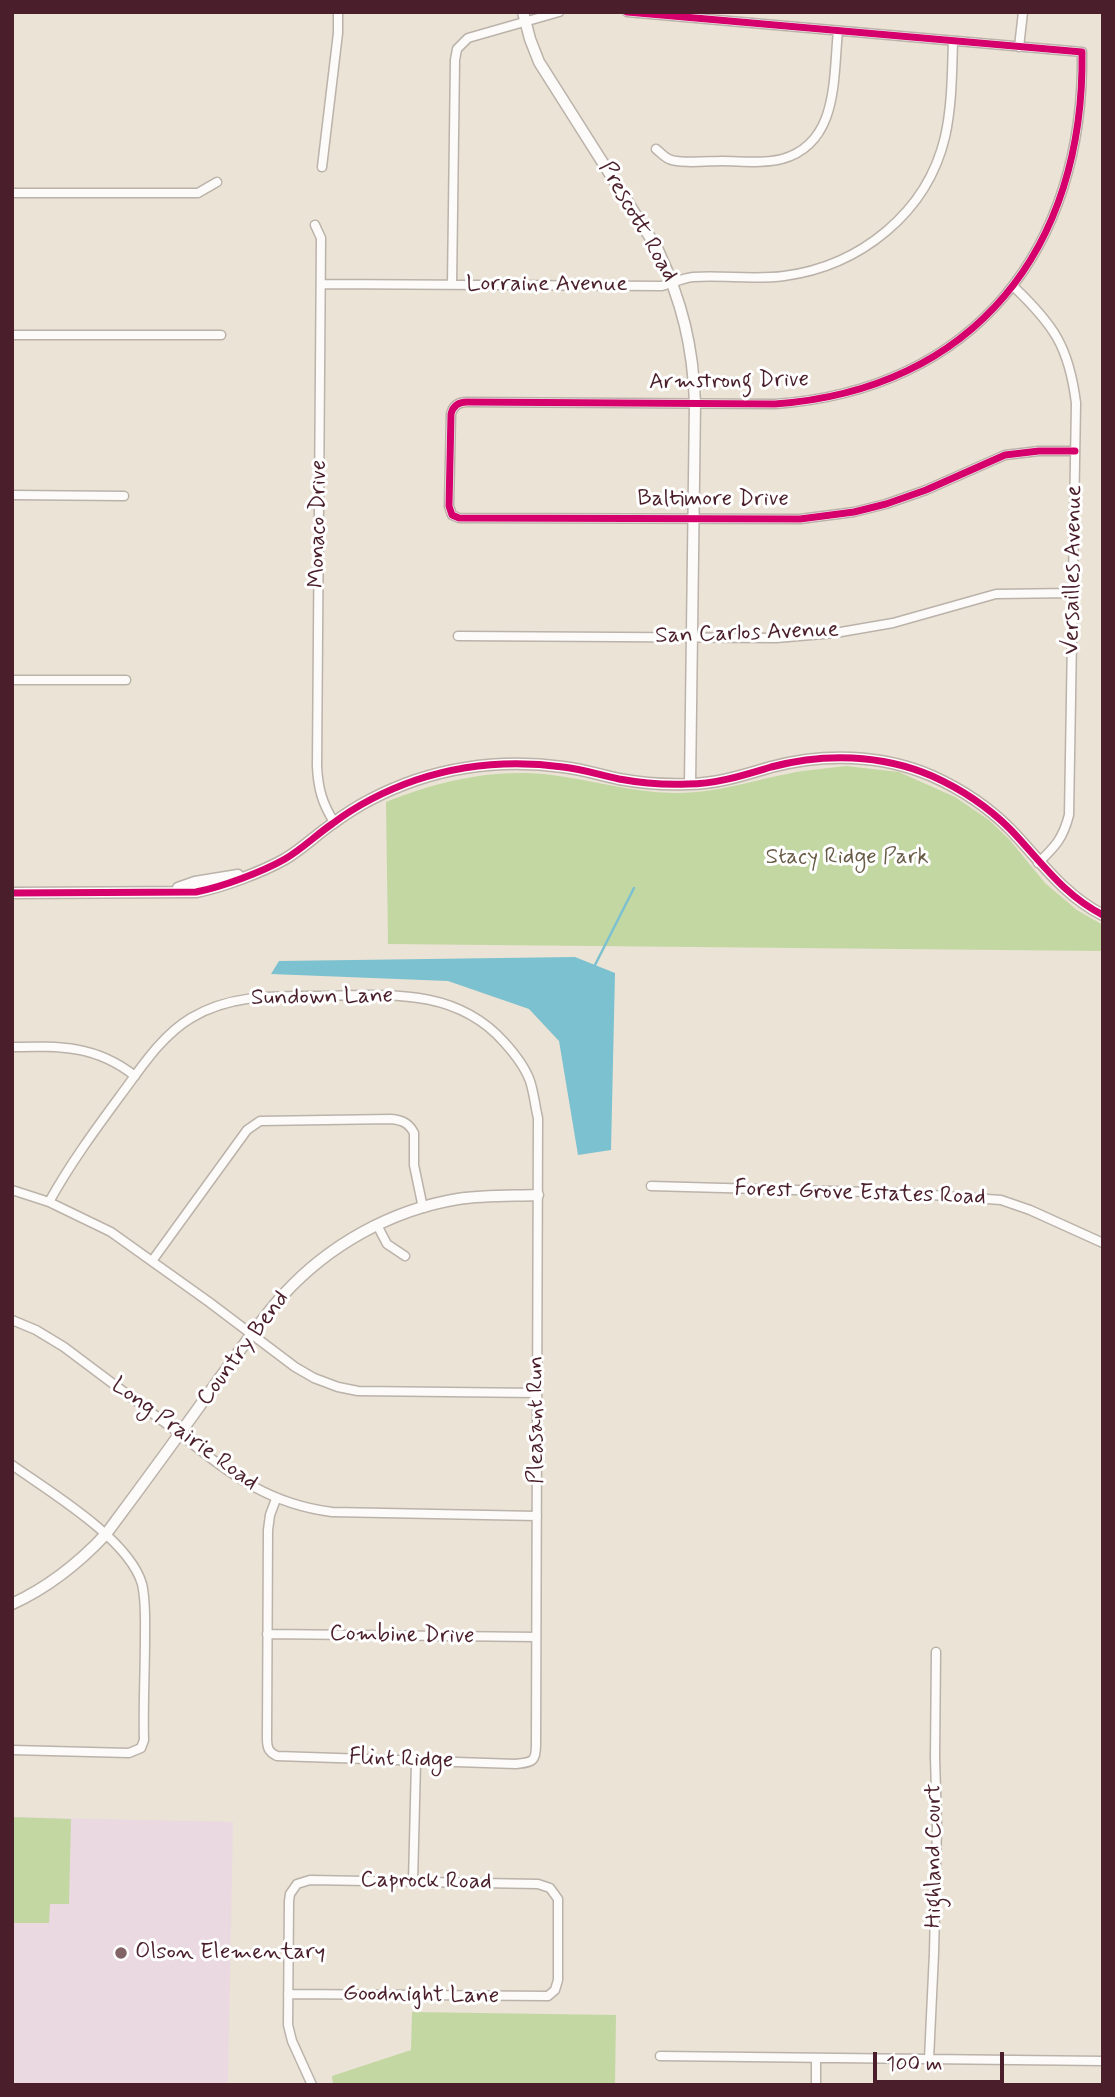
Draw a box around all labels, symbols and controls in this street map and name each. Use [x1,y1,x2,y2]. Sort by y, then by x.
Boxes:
street label: Prescott Road [591,157,683,287]
street label: Lorraine Avenue [466,271,628,299]
street label: Armstrong Drive [649,367,809,397]
street label: Monaco Drive [304,460,334,588]
street label: Versailles Avenue [1059,485,1089,655]
street label: Baltimore Drive [637,486,789,514]
street label: San Carlos Avenue [655,617,839,651]
park label: Stacy Ridge Park [765,844,929,872]
street label: Sundown Lane [251,983,393,1013]
street label: Forest Grove Estates Road [734,1176,986,1212]
street label: Country Bend [192,1286,296,1412]
street label: Pleasant Run [523,1356,551,1484]
street label: Long Prairie Road [105,1372,263,1498]
street label: Combine Drive [329,1621,475,1651]
street label: Flint Ridge [348,1744,454,1776]
street label: Highland Court [921,1784,949,1928]
street label: Caprock Road [360,1867,492,1897]
place label: Olson Elementary [135,1939,325,1967]
marker: Olson Elementary [113,1945,129,1961]
street label: Goodnight Lane [343,1981,499,2011]
scale bar [877,2038,1008,2082]
text: 100 m [886,2050,942,2078]

